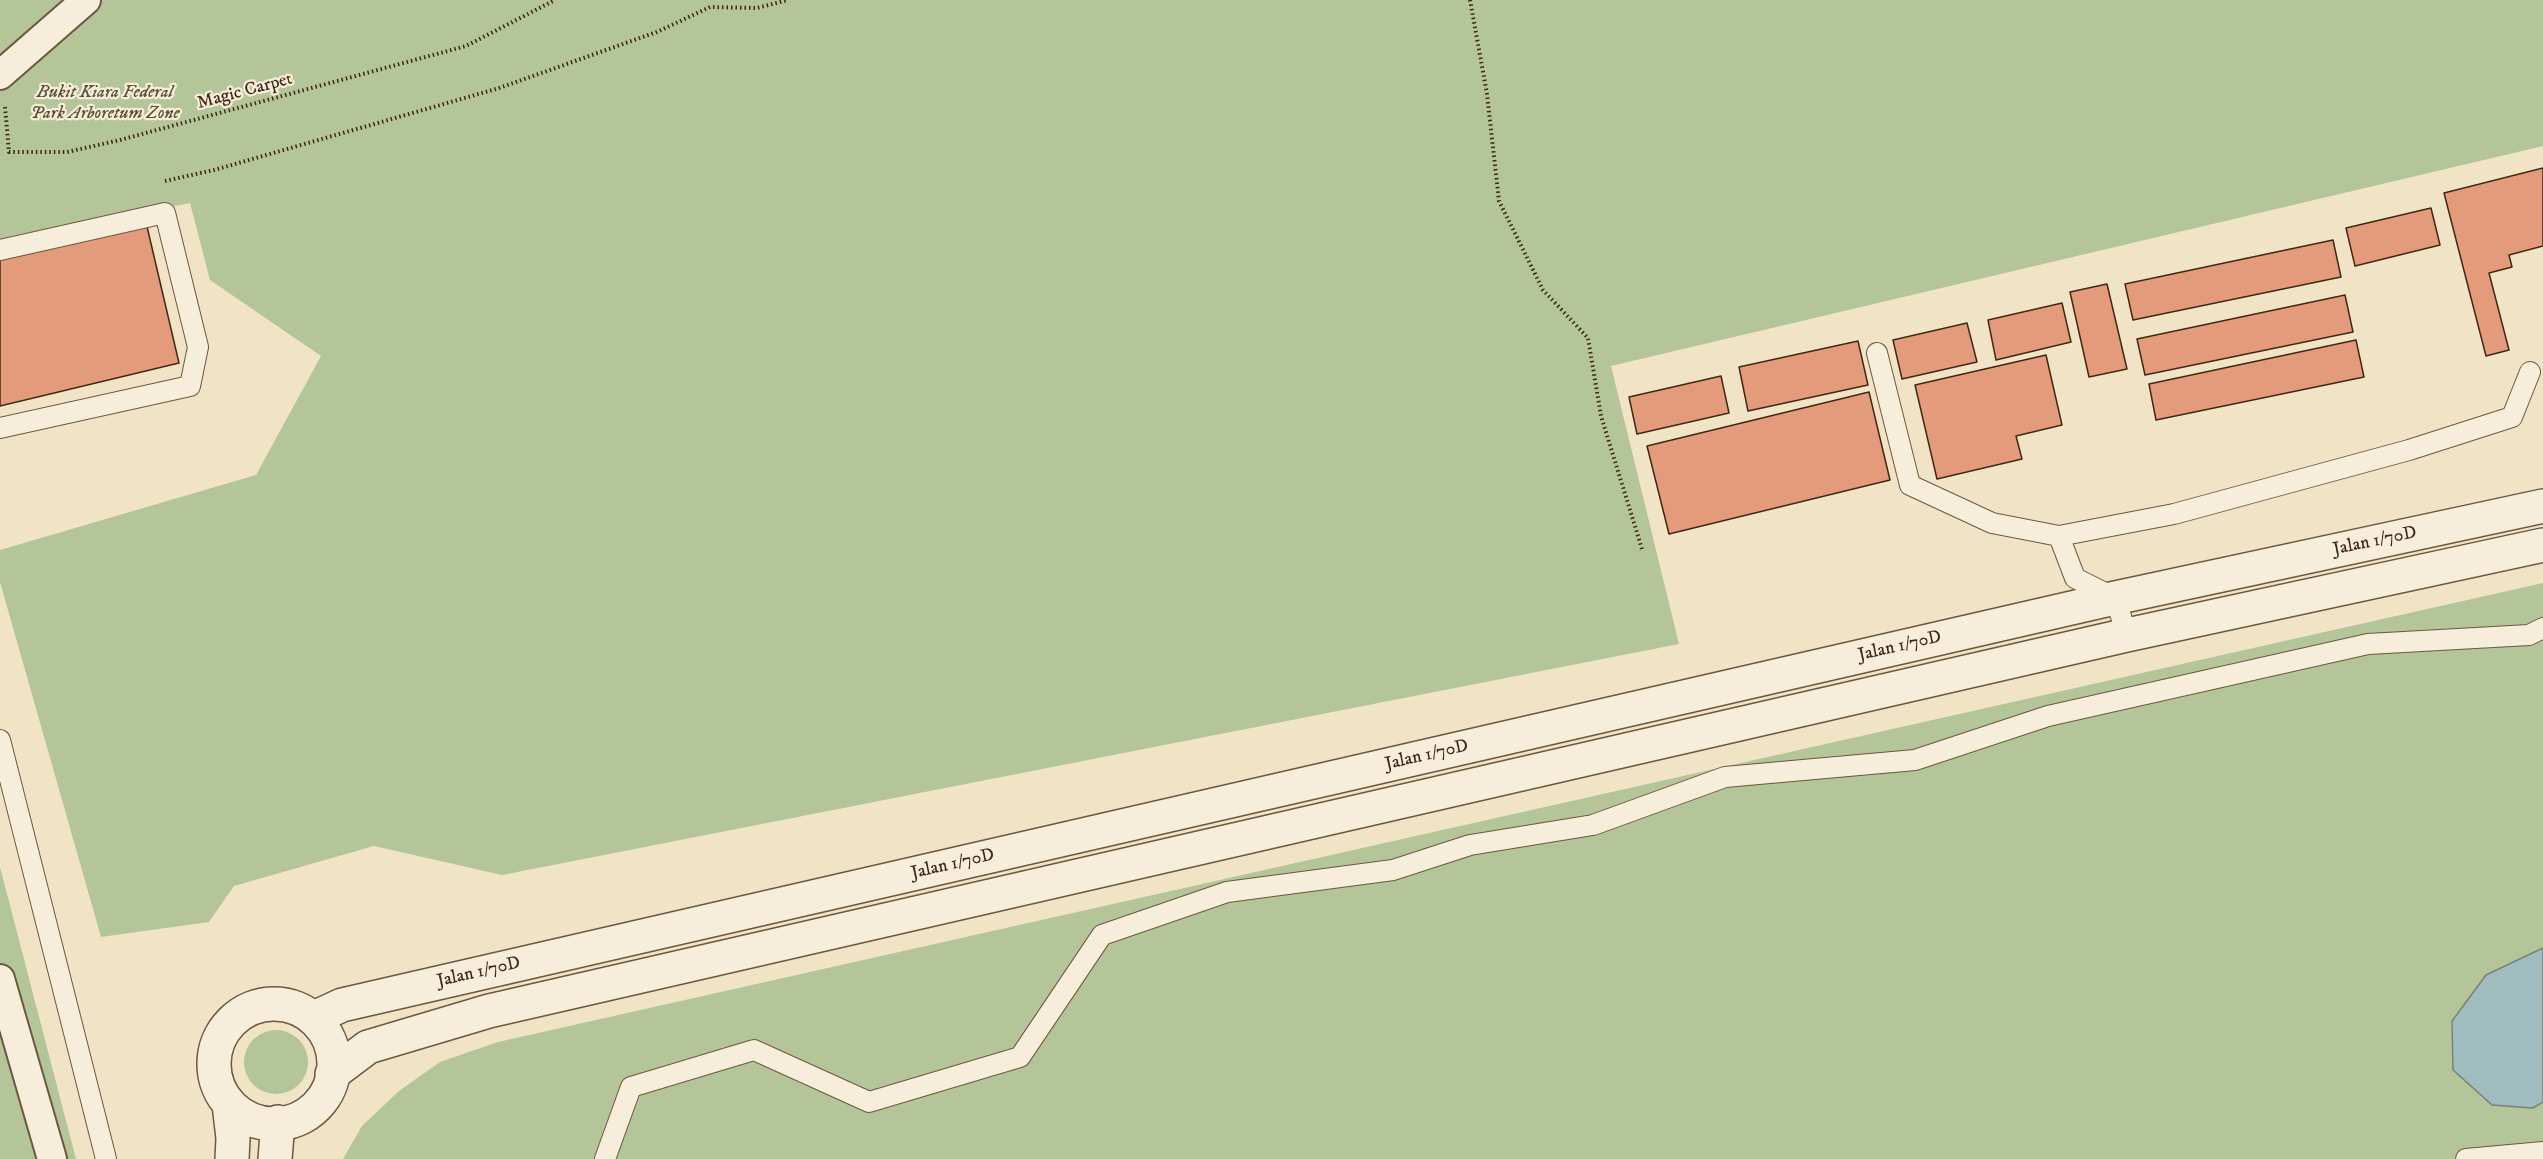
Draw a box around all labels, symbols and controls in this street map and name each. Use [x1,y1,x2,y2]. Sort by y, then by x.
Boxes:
street label: Magic Carpet [195,69,295,115]
park label: Bukit Kiara Federal Park Arboretum Zone [30,82,180,124]
street label: Jalan 1/70D [2331,523,2419,561]
street label: Jalan 1/70D [1856,627,1944,667]
street label: Jalan 1/70D [1383,736,1471,776]
street label: Jalan 1/70D [909,845,997,885]
street label: Jalan 1/70D [435,953,523,993]

